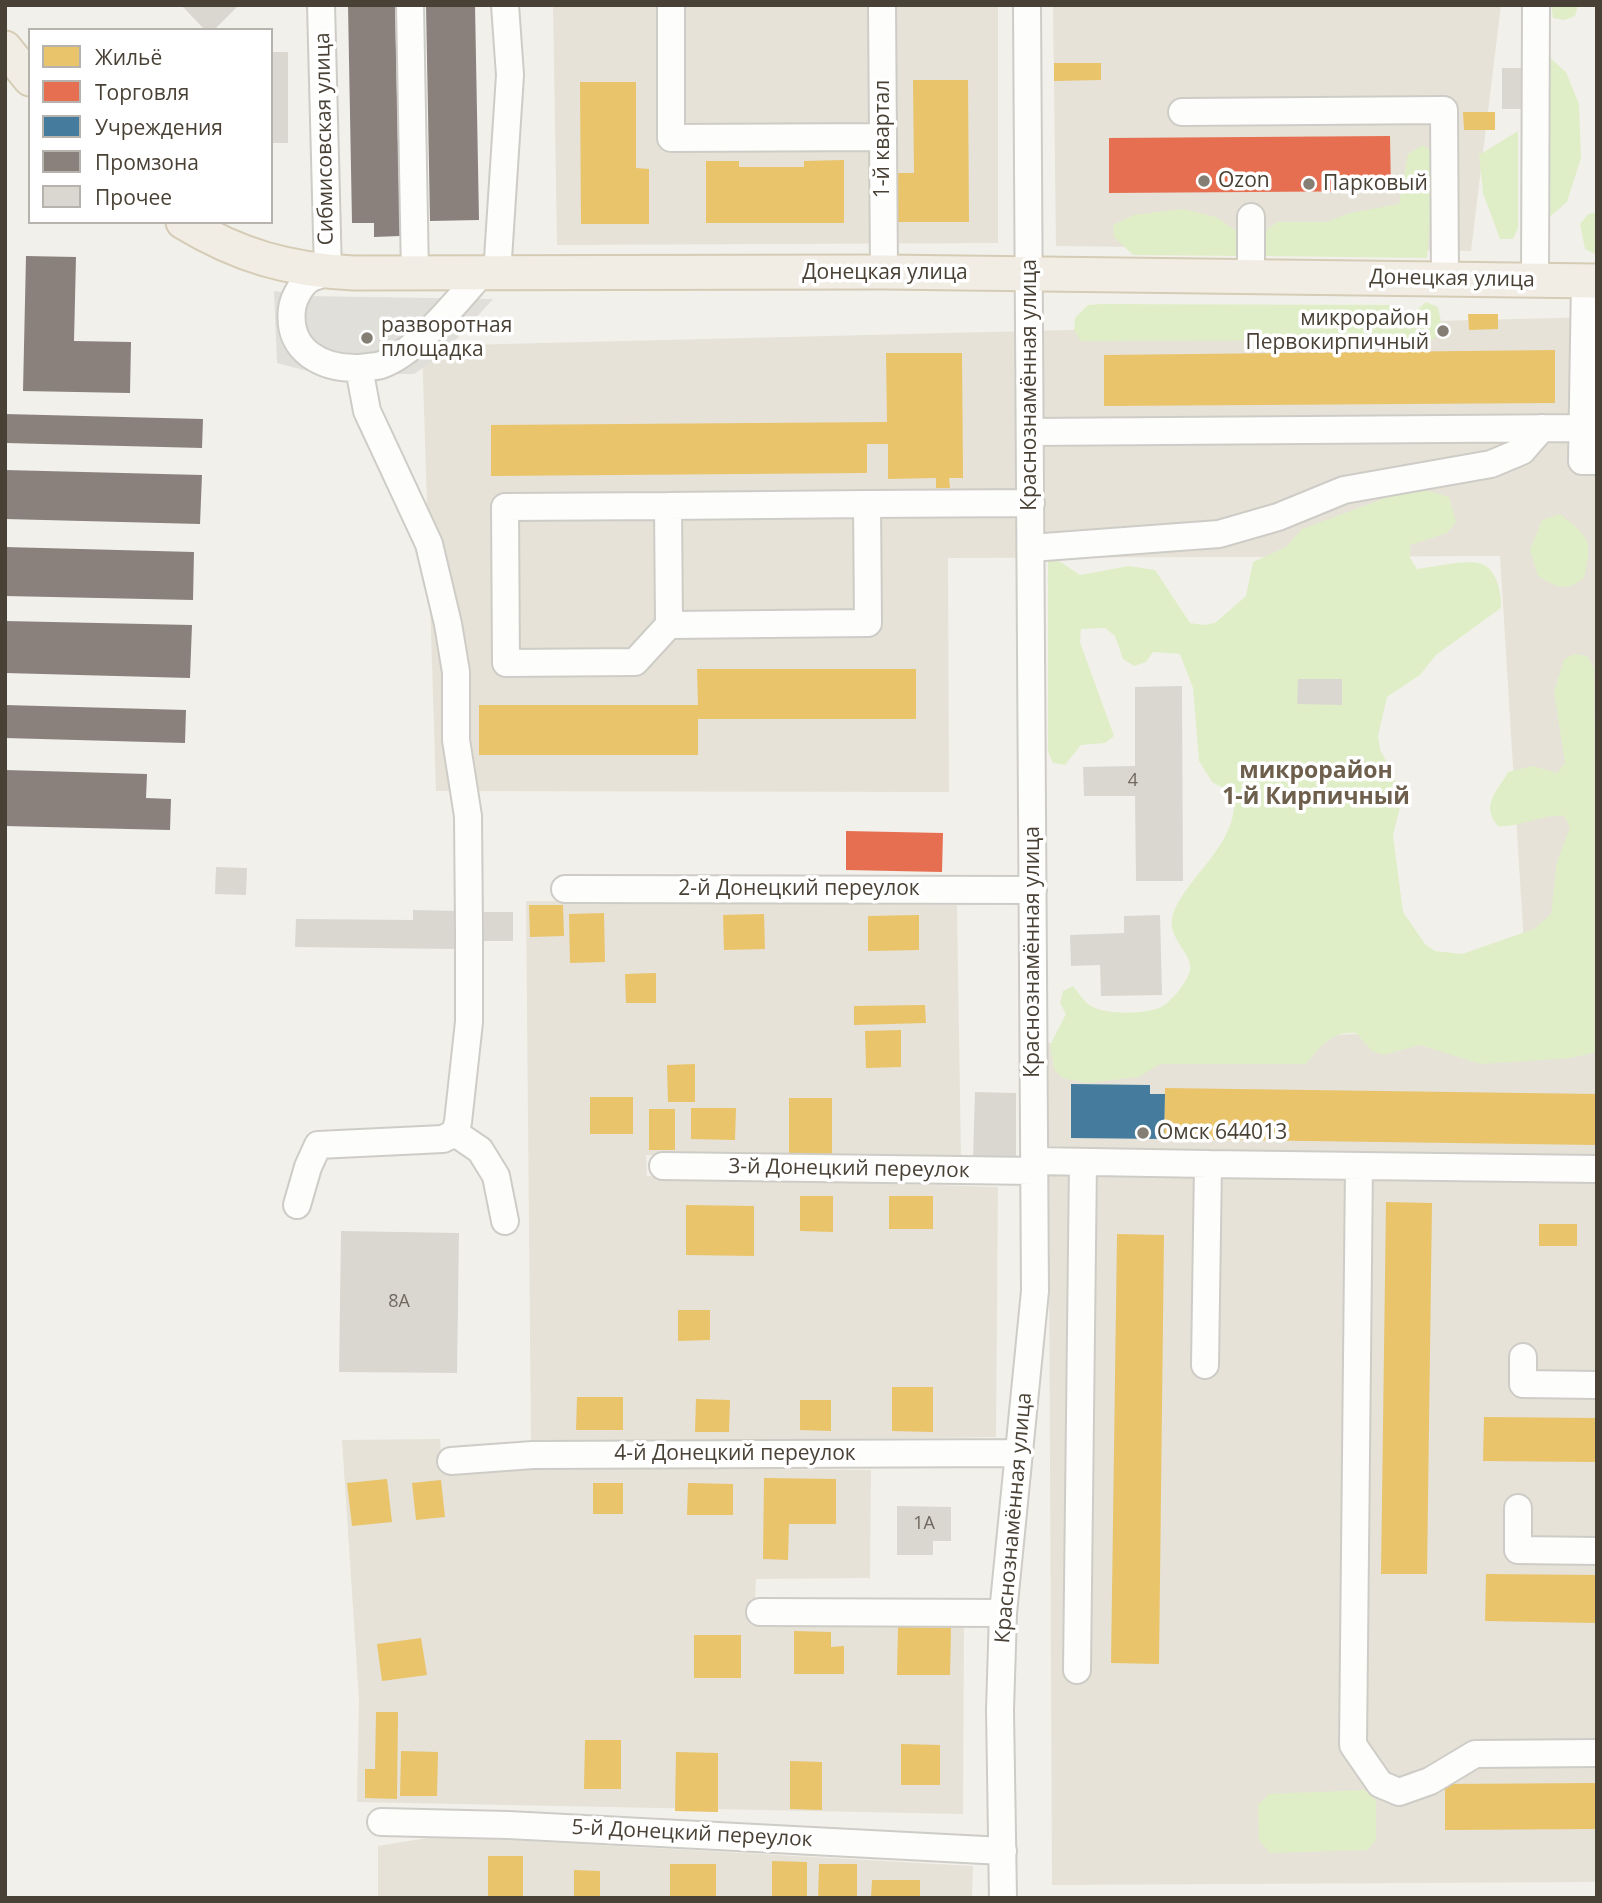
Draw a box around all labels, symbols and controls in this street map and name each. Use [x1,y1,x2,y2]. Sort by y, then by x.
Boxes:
legend [28,28,273,224]
street label: Сибмисовская улица [311,32,339,246]
text: Жильё [95,43,162,71]
text: Торговля [95,78,189,106]
street label: 1-й квартал [870,80,896,198]
text: Учреждения [95,113,223,141]
text: Промзона [95,148,199,176]
place label: Ozon [1218,168,1270,194]
place label: Парковый [1323,171,1428,197]
marker: Ozon [1196,173,1212,189]
marker: Парковый [1301,176,1317,192]
text: Прочее [95,183,172,211]
street label: Краснознамённая улица [1017,259,1043,511]
street label: Донецкая улица [802,260,968,286]
street label: Донецкая улица [1369,265,1535,293]
place label: микрорайон Первокирпичный [1245,306,1429,356]
place label: разворотная площадка [381,313,512,363]
marker: микрорайон Первокирпичный [1435,323,1451,339]
marker: разворотная площадка [359,330,375,346]
district label: микрорайон 1-й Кирпичный [1222,757,1410,811]
house number: 4 [1128,770,1138,792]
street label: Краснознамённая улица [1020,826,1046,1078]
street label: 2-й Донецкий переулок [678,876,920,902]
place label: Омск 644013 [1157,1120,1287,1146]
marker: Омск 644013 [1135,1125,1151,1141]
street label: 3-й Донецкий переулок [728,1154,970,1184]
house number: 8А [388,1291,410,1313]
street label: Краснознамённая улица [990,1392,1038,1644]
street label: 4-й Донецкий переулок [614,1441,856,1467]
house number: 1А [913,1513,935,1535]
street label: 5-й Донецкий переулок [571,1815,813,1853]

